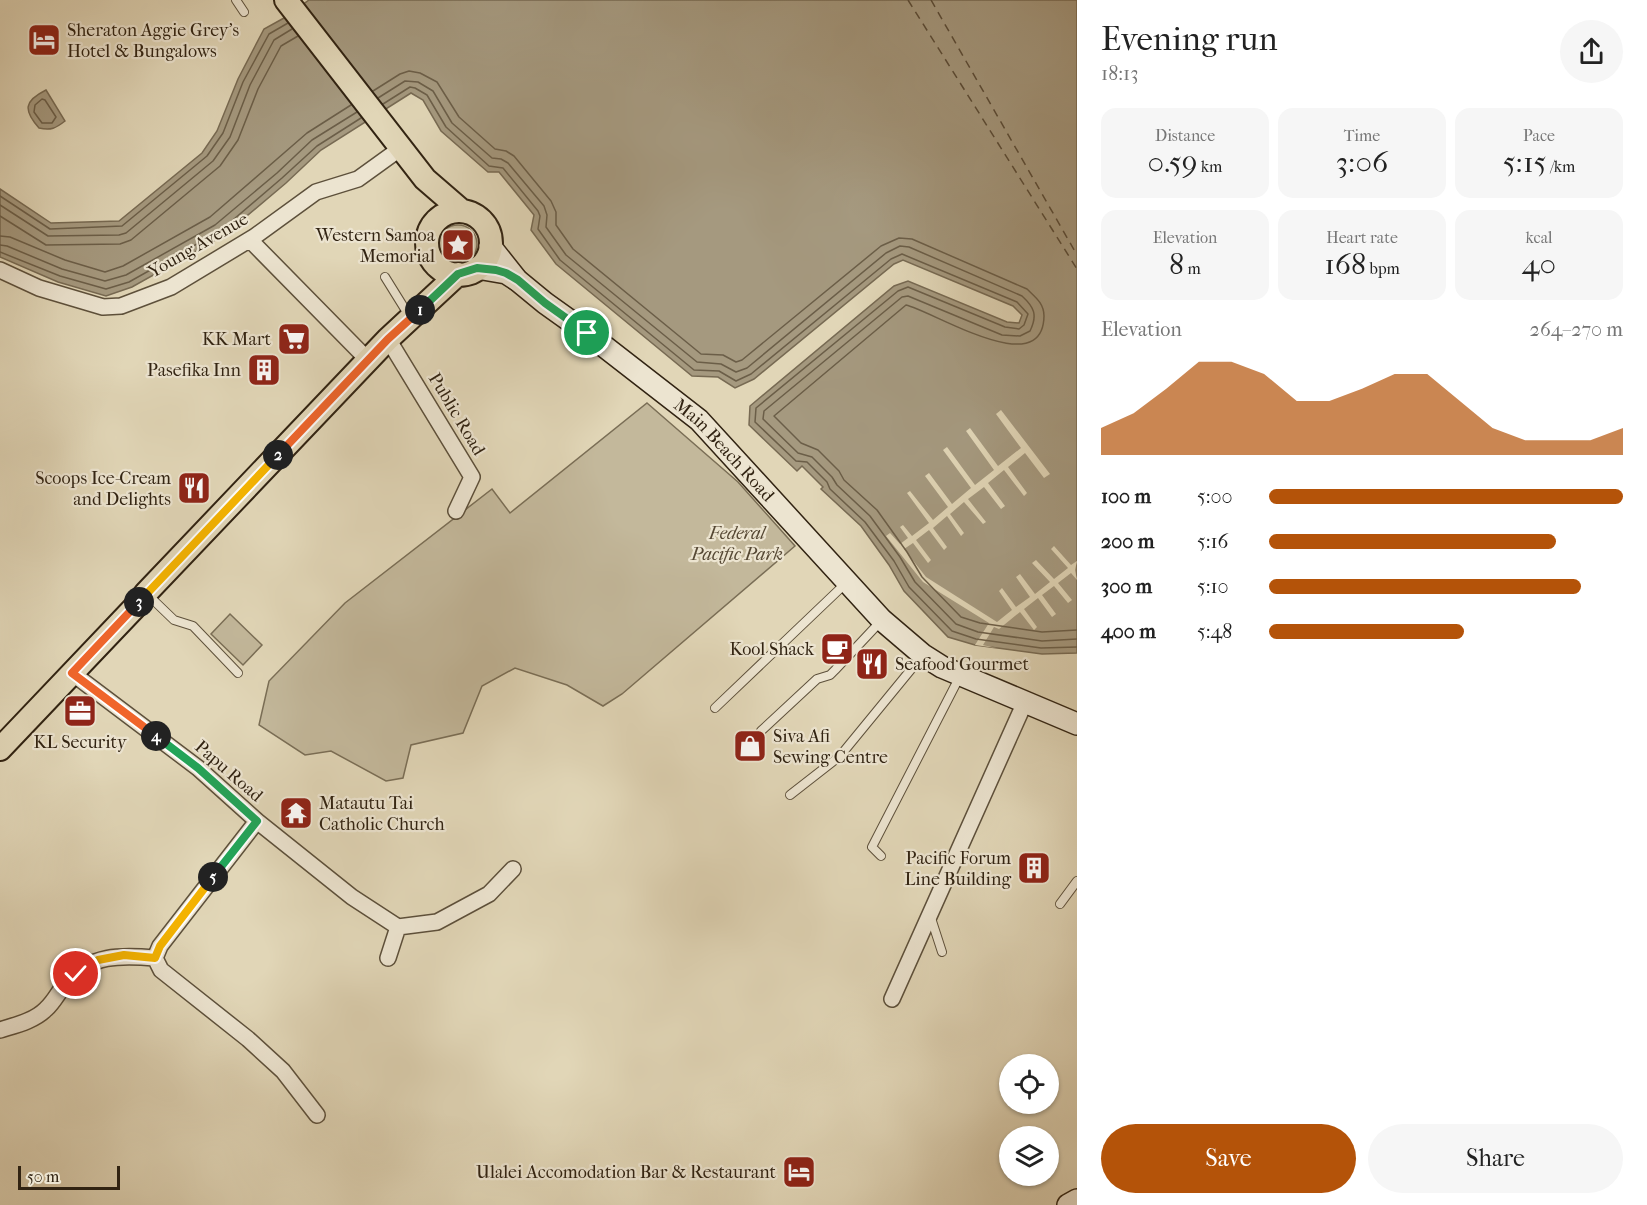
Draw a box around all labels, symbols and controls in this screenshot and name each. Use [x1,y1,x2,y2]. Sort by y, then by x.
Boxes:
place label: Sheraton Aggie Grey's Hotel & Bungalows [67,20,240,62]
text: Evening run [1101,20,1278,59]
button: share [1560,20,1623,83]
hotel icon: Sheraton Aggie Grey's Hotel & Bungalows [26,22,62,58]
text: 18:13 [1101,62,1138,85]
text: Distance [1155,126,1215,145]
text: Time [1344,126,1380,145]
text: Pace [1523,126,1555,145]
text: 0.59 [1148,145,1197,180]
text: 3:06 [1336,145,1388,180]
text: 5:15 [1503,145,1546,180]
text: km [1197,157,1222,176]
text: /km [1546,157,1575,176]
street label: Young Avenue [144,208,252,283]
place label: Western Samoa Memorial [315,225,436,267]
place icon: Western Samoa Memorial [440,227,476,263]
text: Elevation [1153,228,1217,247]
text: Heart rate [1326,228,1398,247]
text: kcal [1526,228,1552,247]
text: 8 [1169,247,1184,282]
text: 168 [1324,247,1366,282]
text: 40 [1522,247,1556,282]
text: m [1184,259,1201,278]
text: bpm [1366,259,1400,278]
pin: 1 [405,295,435,325]
text: 1 [417,300,423,319]
pin [561,307,612,358]
icon: arrive [570,316,603,349]
text: Elevation [1101,318,1182,341]
text: 264–270 m [1530,318,1623,341]
supermarket icon: KK Mart [276,321,312,357]
place label: KK Mart [202,329,272,350]
building icon: Pasefika Inn [246,352,282,388]
place label: Pasefika Inn [147,360,242,381]
street label: Public Road [424,369,489,459]
street label: Main Beach Road [670,394,778,506]
pin: 2 [263,440,293,470]
text: 2 [274,445,282,464]
place label: Scoops Ice-Cream and Delights [35,468,171,510]
restaurant icon: Scoops Ice-Cream and Delights [176,470,212,506]
text: 100 m [1101,485,1151,508]
text: 5:00 [1197,485,1233,508]
park label: Federal Pacific Park [690,523,783,565]
text: 200 m [1101,530,1154,553]
text: 5:16 [1197,530,1228,553]
text: 300 m [1101,575,1152,598]
text: 5:10 [1197,575,1229,598]
pin: 3 [124,587,154,617]
text: 3 [136,592,142,611]
text: 400 m [1101,620,1156,643]
text: 5:48 [1197,620,1232,643]
cafe icon: Kool Shack [819,631,855,667]
place label: Kool Shack [729,639,815,660]
restaurant icon: Seafood Gourmet [854,646,890,682]
place label: Seafood Gourmet [895,654,1029,675]
office icon: KL Security [62,693,98,729]
pin: 4 [141,721,171,751]
text: 4 [151,726,161,745]
place label: Siva Afi Sewing Centre [773,726,888,768]
shop icon: Siva Afi Sewing Centre [732,728,768,764]
place label: KL Security [34,732,128,753]
street label: Papu Road [191,736,267,807]
place label: Matautu Tai Catholic Church [319,793,445,835]
temple icon: Matautu Tai Catholic Church [278,795,314,831]
place label: Pacific Forum Line Building [904,848,1011,890]
building icon: Pacific Forum Line Building [1016,850,1052,886]
pin: 5 [198,862,228,892]
text: 5 [210,867,216,886]
pin [50,948,101,999]
icon: check [59,957,92,990]
map controls [999,1054,1059,1186]
button: locate [999,1054,1059,1114]
button: Save [1101,1124,1356,1193]
button: Share [1368,1124,1623,1193]
button: layers [999,1126,1059,1186]
hotel icon: Ulalei Accomodation Bar & Restaurant [781,1154,817,1190]
place label: Ulalei Accomodation Bar & Restaurant [476,1162,777,1183]
scale bar [18,1163,120,1190]
text: 50 m [27,1167,59,1186]

